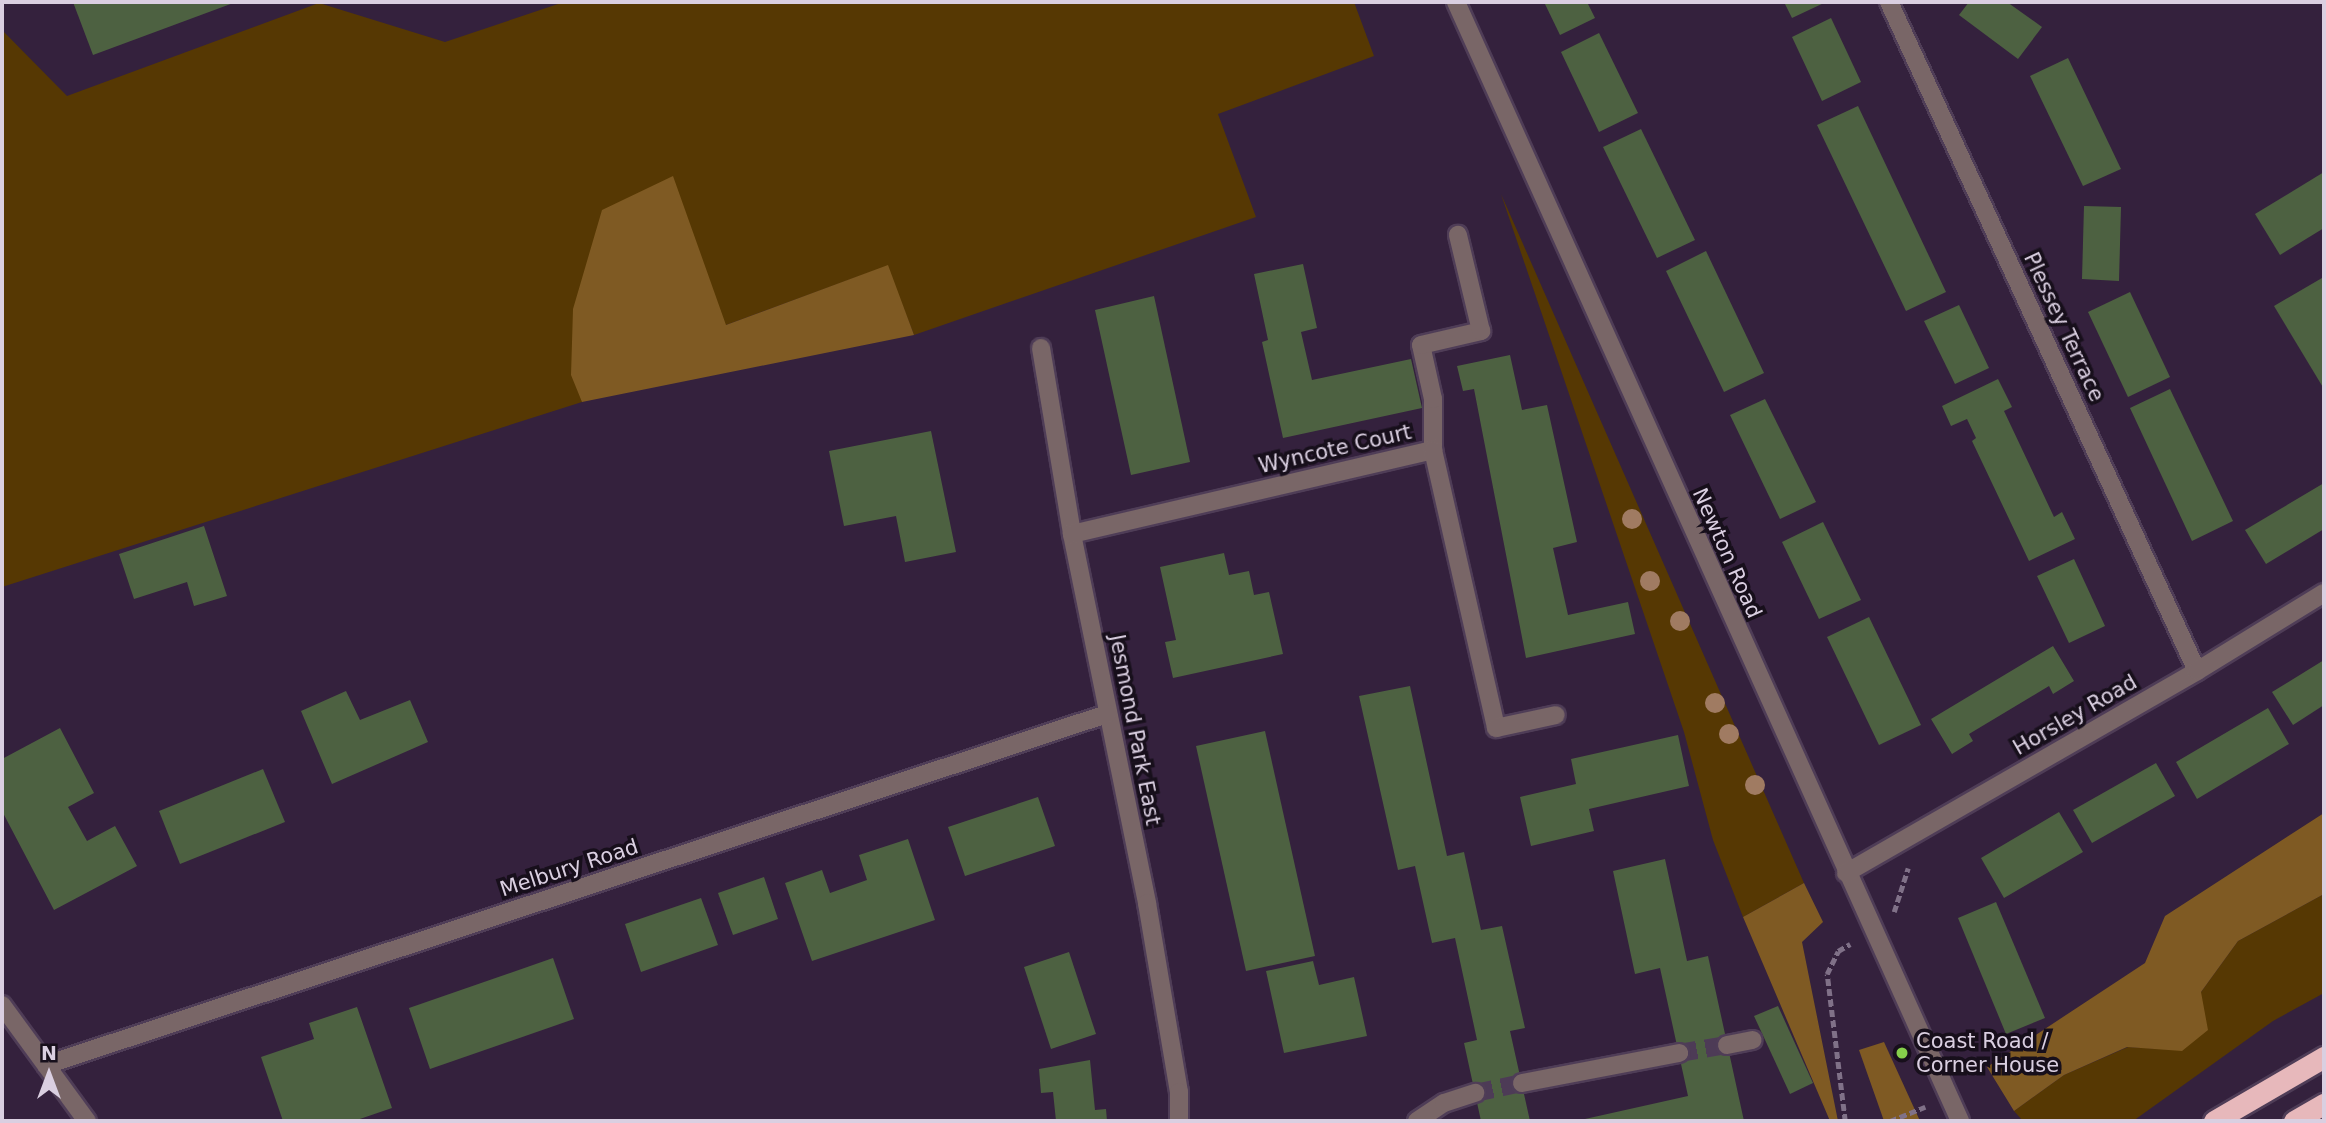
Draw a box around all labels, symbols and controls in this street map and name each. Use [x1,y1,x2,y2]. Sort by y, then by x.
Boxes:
street label: Plessey Terrace [2018,248,2110,406]
street label: Wyncote Court [1256,419,1414,479]
street label: Newton Road [1687,484,1767,622]
street label: Jesmond Park East [1104,632,1166,828]
street label: Horsley Road [2009,669,2141,761]
street label: Melbury Road [497,834,641,902]
place label: Coast Road / Corner House [1916,1028,2059,1078]
north arrow [14,1039,84,1109]
text: N [41,1042,57,1064]
marker: Coast Road / Corner House [1894,1045,1910,1061]

